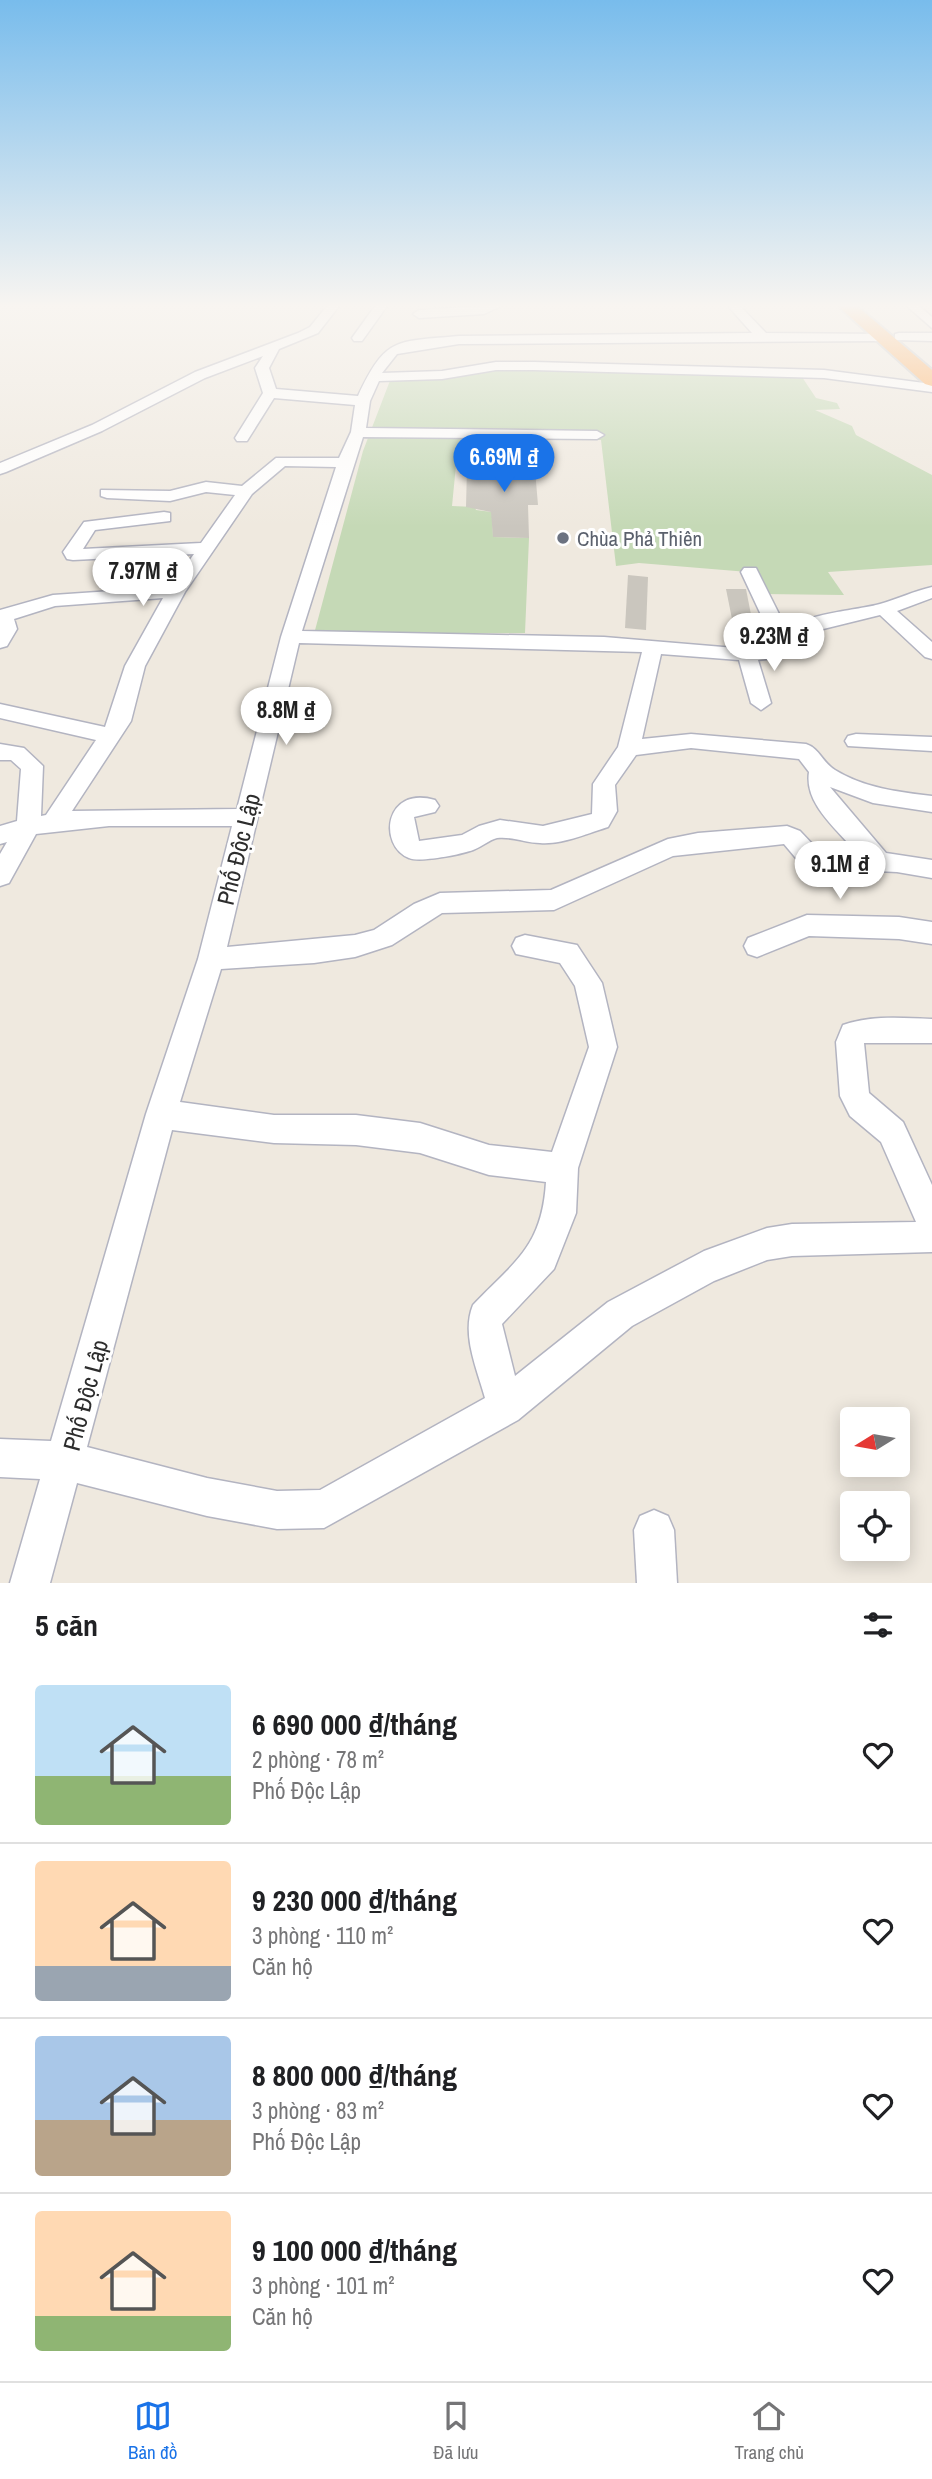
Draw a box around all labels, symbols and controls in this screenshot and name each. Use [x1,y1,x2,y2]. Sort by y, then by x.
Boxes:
pin: 6.69M ₫ [439,434,569,494]
text: 6.69M ₫ [469,441,539,472]
place label: Chùa Phả Thiên [577,524,702,553]
marker: Chùa Phả Thiên [555,530,571,546]
pin: 7.97M ₫ [78,548,208,608]
text: 7.97M ₫ [108,555,178,586]
pin: 9.23M ₫ [709,614,839,673]
text: 9.23M ₫ [739,620,809,651]
pin: 8.8M ₫ [229,688,343,747]
text: 8.8M ₫ [257,694,315,725]
street label: Phố Độc Lập [209,790,267,908]
pin: 9.1M ₫ [783,842,897,901]
text: 9.1M ₫ [811,848,869,879]
street label: Phố Độc Lập [55,1336,115,1454]
north arrow [840,1407,910,1477]
map controls [840,1407,910,1561]
button: locate [840,1491,910,1561]
text: 5 căn [35,1605,98,1645]
icon: filters [859,1606,897,1644]
text: 6 690 000 ₫/tháng [252,1704,457,1744]
icon: home [91,1713,175,1797]
icon: heart [859,1736,897,1774]
text: 2 phòng · 78 m² [252,1744,384,1775]
text: Phố Độc Lập [252,1775,361,1806]
text: 9 230 000 ₫/tháng [252,1880,457,1920]
icon: home [91,1889,175,1973]
icon: heart [859,1912,897,1950]
text: 3 phòng · 110 m² [252,1920,393,1951]
text: Căn hộ [252,1951,313,1982]
text: 8 800 000 ₫/tháng [252,2055,457,2095]
icon: home [91,2064,175,2148]
icon: heart [859,2087,897,2125]
text: 3 phòng · 83 m² [252,2095,384,2126]
text: Phố Độc Lập [252,2126,361,2157]
text: 9 100 000 ₫/tháng [252,2230,457,2270]
icon: home [91,2239,175,2323]
icon: heart [859,2262,897,2300]
text: 3 phòng · 101 m² [252,2270,395,2301]
text: Căn hộ [252,2301,313,2332]
tab: Bản đồ [128,2397,177,2465]
tab: Đã lưu [433,2397,478,2465]
tab: Trang chủ [734,2397,804,2465]

